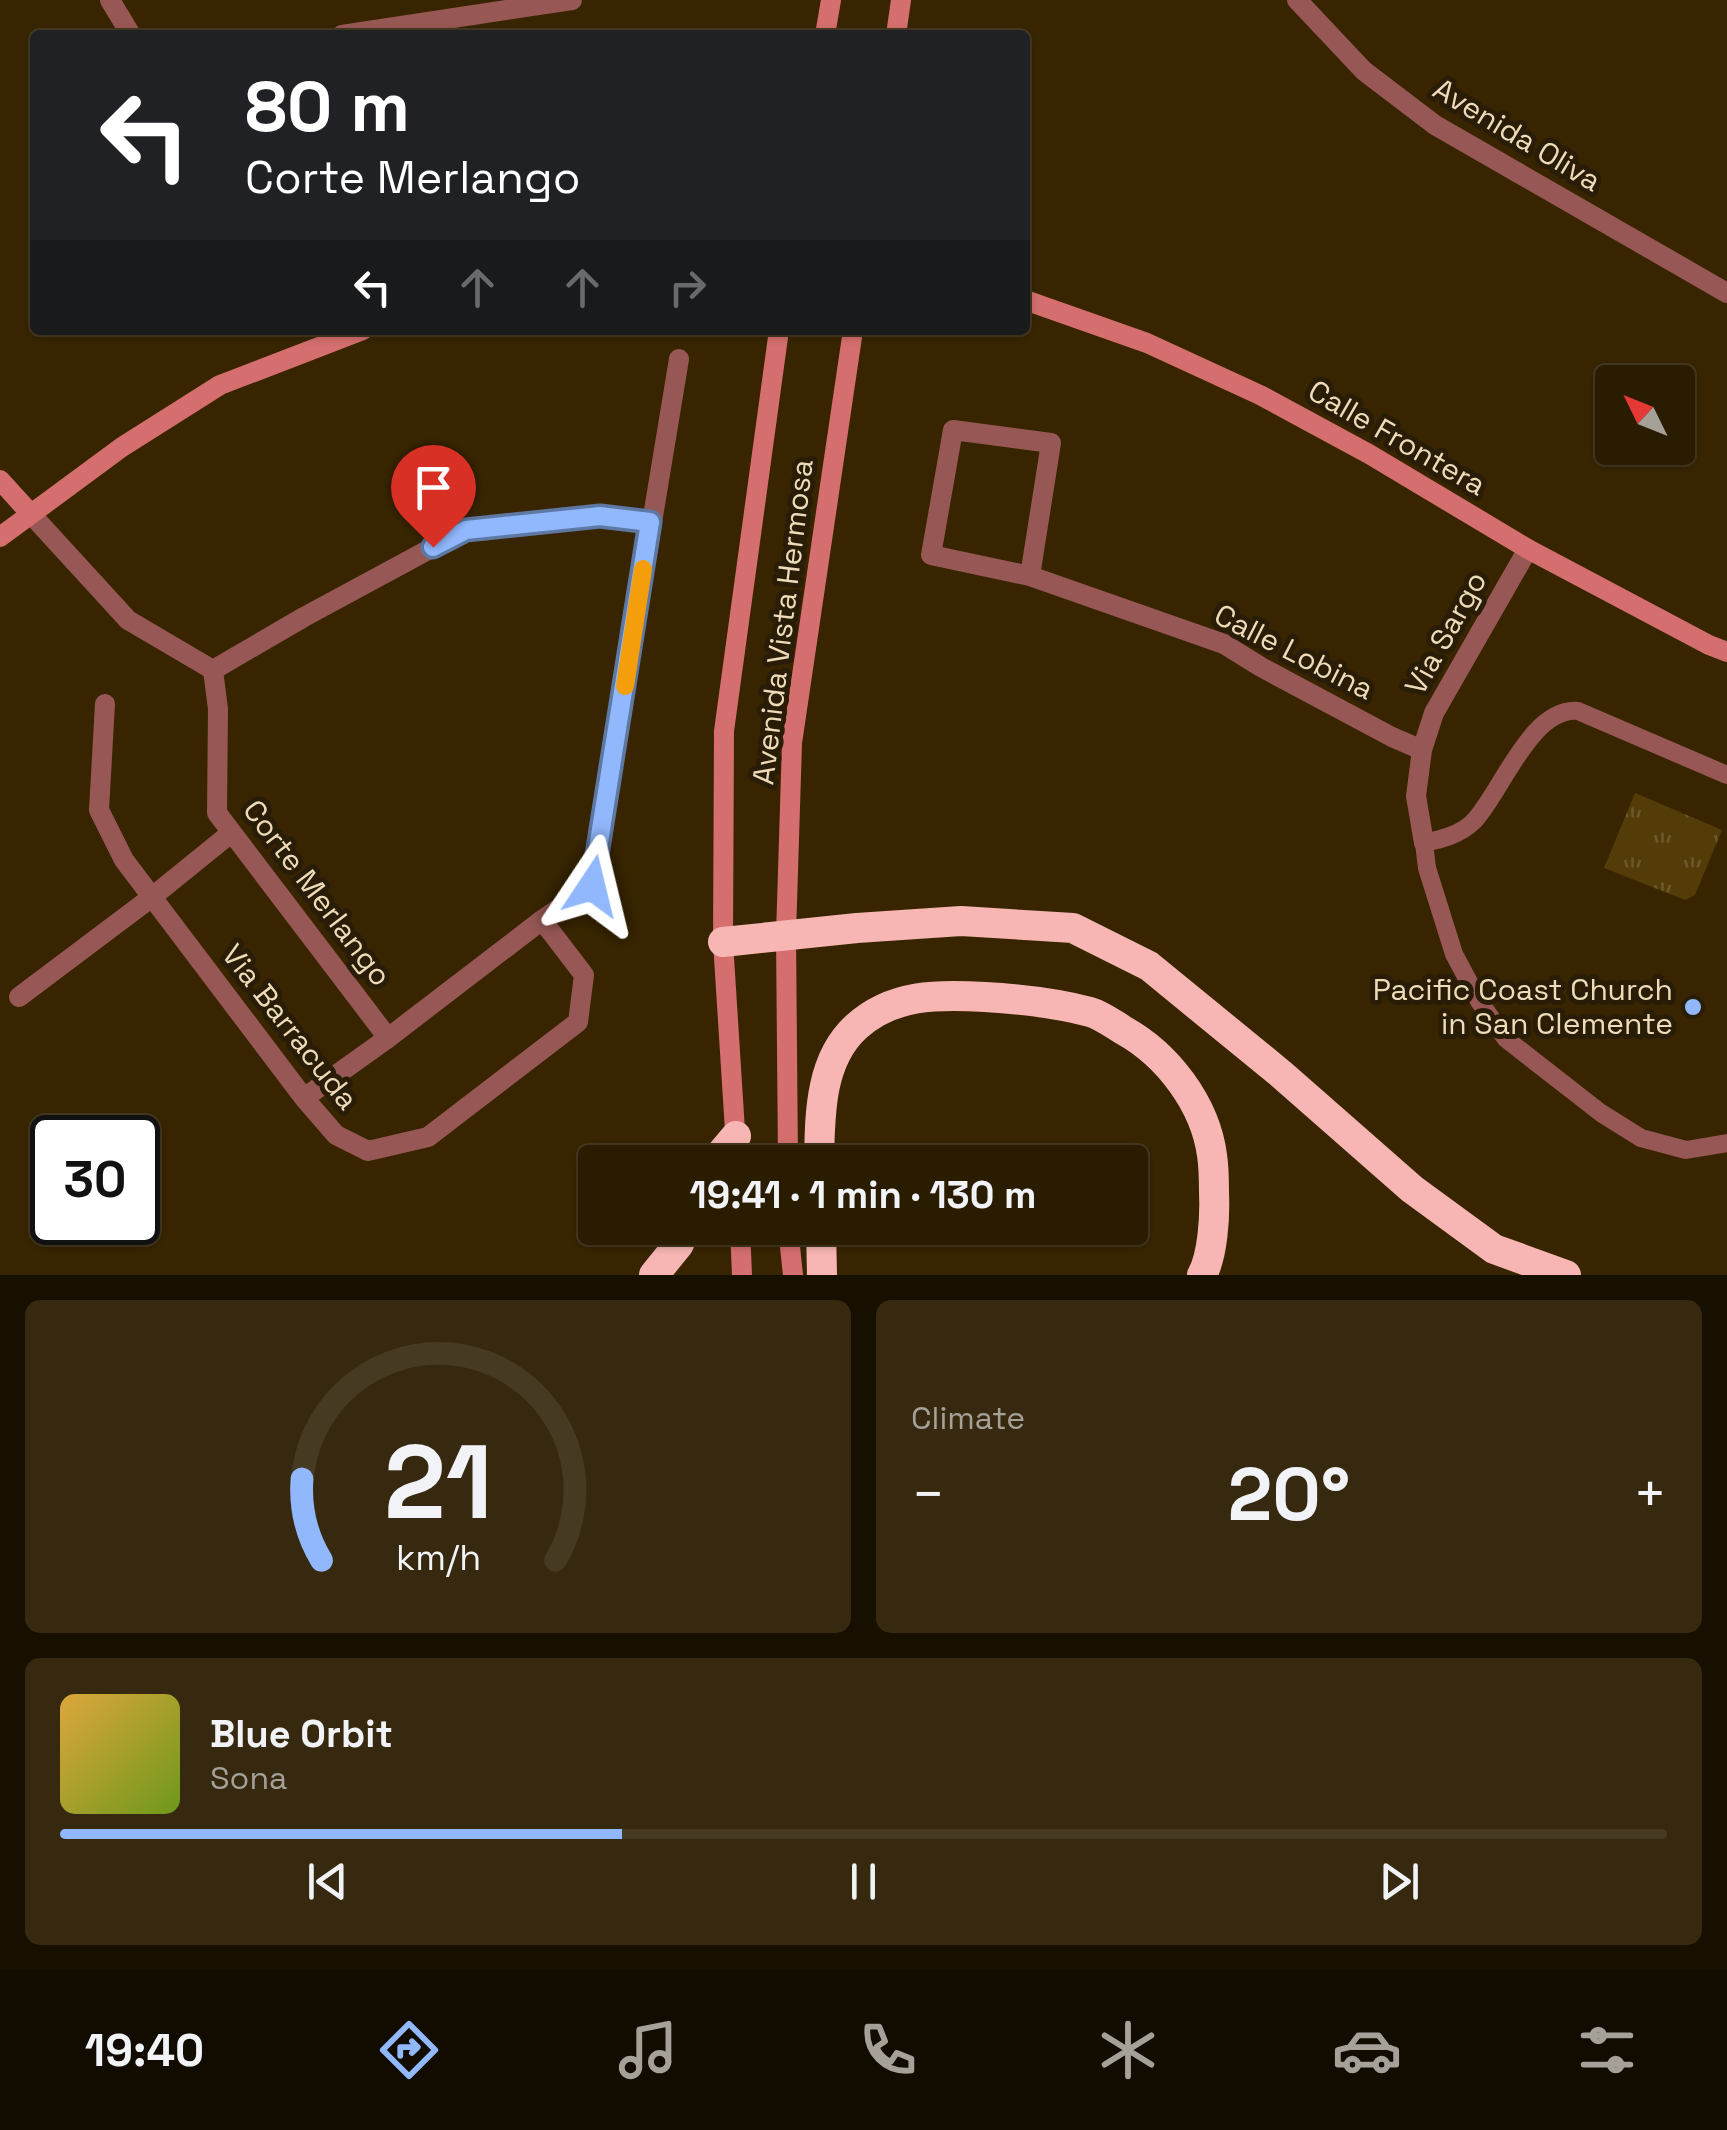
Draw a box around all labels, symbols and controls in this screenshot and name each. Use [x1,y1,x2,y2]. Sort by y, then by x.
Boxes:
text: 80 m [245,62,410,151]
street label: Avenida Oliva [1426,69,1608,200]
icon: left [80,70,210,200]
text: Corte Merlango [245,149,580,206]
icon: left [345,260,400,315]
icon: ahead [450,260,505,315]
icon: ahead [555,260,610,315]
icon: right [660,260,715,315]
north arrow [1595,365,1695,465]
map controls [1595,365,1695,465]
street label: Calle Frontera [1301,371,1493,504]
pin [391,445,476,548]
street label: Avenida Vista Hermosa [743,457,822,787]
icon: arrive [406,460,461,515]
street label: Via Sargo [1396,564,1495,701]
street label: Calle Lobina [1208,595,1381,708]
street label: Corte Merlango [235,792,400,994]
position arrow [540,834,644,938]
street label: Via Barracuda [214,936,367,1117]
place label: Pacific Coast Church in San Clemente [1373,970,1673,1043]
marker: Pacific Coast Church in San Clemente [1682,996,1704,1018]
speed limit sign: 30 [30,1115,160,1245]
text: 19:41 · 1 min · 130 m [690,1171,1036,1219]
text: Climate [911,1398,1025,1438]
text: 21 [384,1416,492,1548]
text: 20° [1228,1446,1350,1542]
text: − [911,1459,945,1529]
text: + [1633,1459,1667,1529]
text: km/h [395,1535,481,1580]
text: Blue Orbit [210,1710,393,1758]
text: Sona [210,1758,287,1798]
icon: previous [300,1854,355,1909]
icon: pause [836,1854,891,1909]
icon: next [1372,1854,1427,1909]
icon: directions [374,2015,444,2085]
icon: music [613,2015,683,2085]
icon: phone [853,2015,923,2085]
icon: climate [1093,2015,1163,2085]
icon: car [1332,2015,1402,2085]
icon: filters [1572,2015,1642,2085]
text: 19:40 [85,2022,204,2079]

